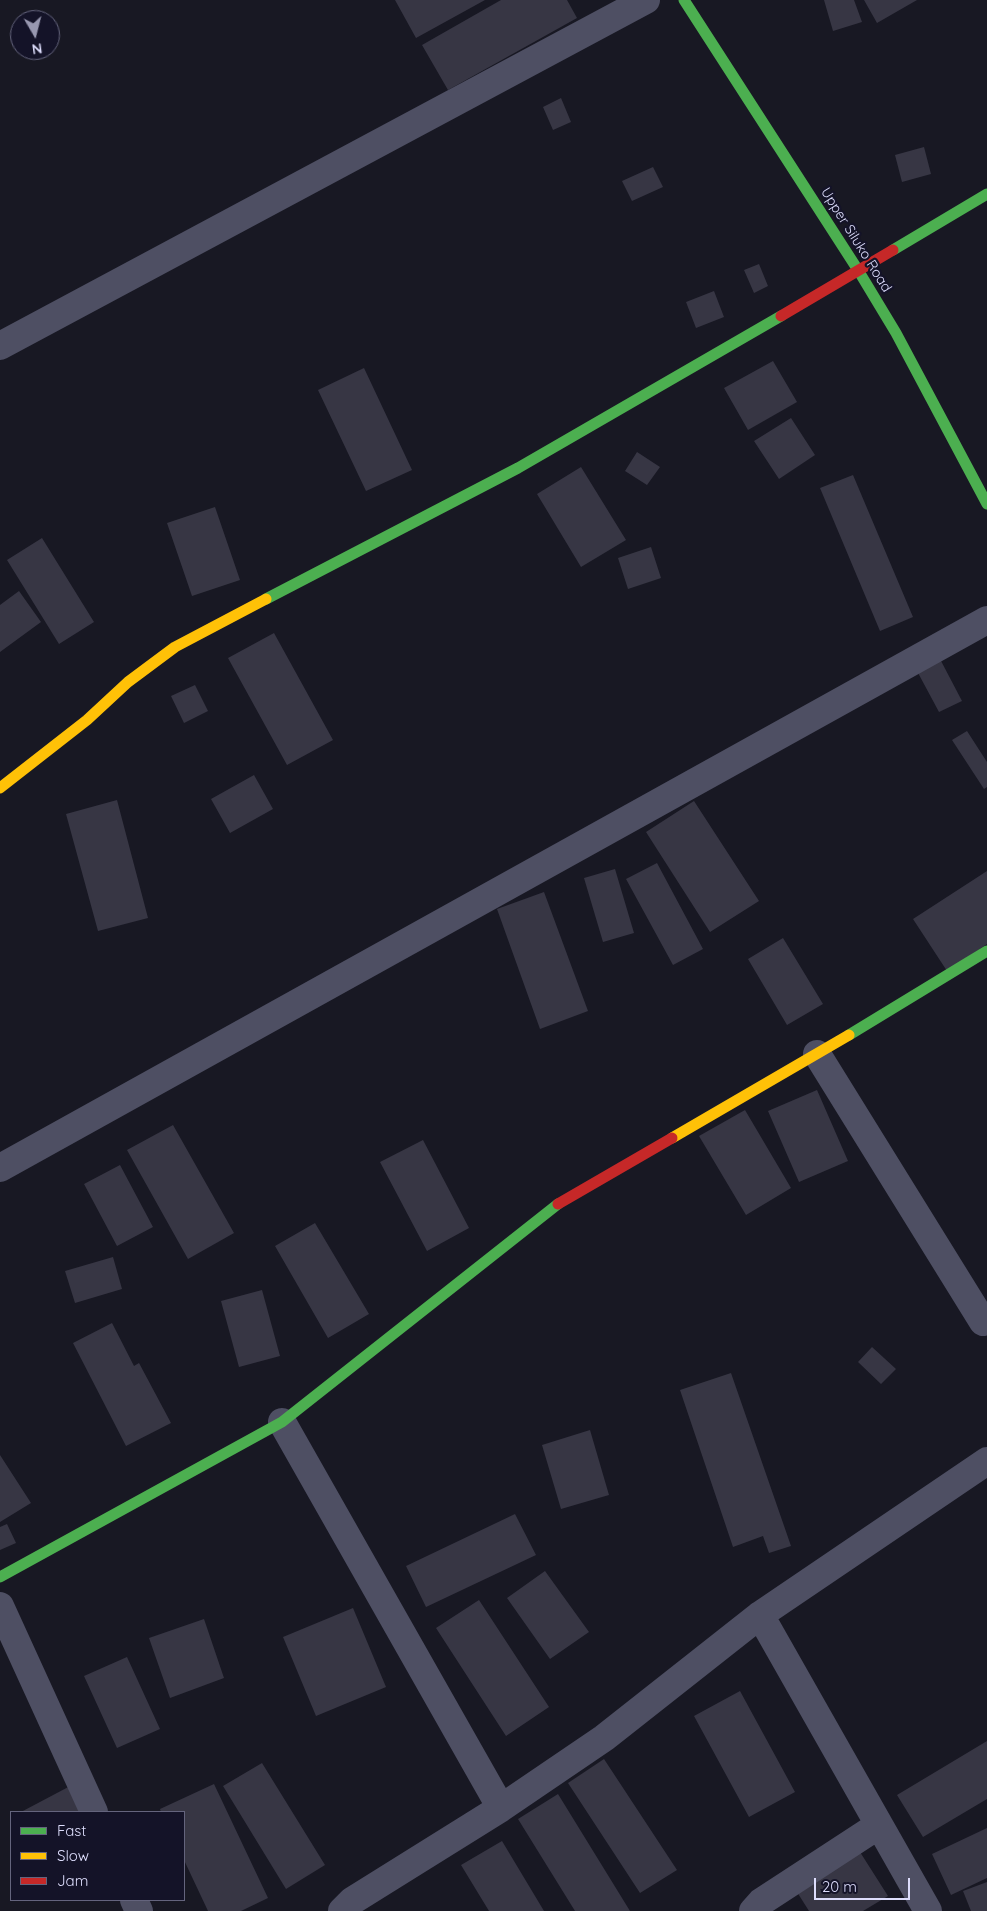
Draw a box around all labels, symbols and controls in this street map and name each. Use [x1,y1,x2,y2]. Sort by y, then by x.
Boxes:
north arrow [10,10,60,60]
text: N [31,39,43,58]
street label: Upper Siluko Road [817,185,895,295]
legend [10,1811,185,1901]
text: Fast [57,1821,86,1840]
text: Slow [57,1846,89,1865]
scale bar [817,1868,913,1900]
text: Jam [57,1871,88,1890]
text: 20 m [822,1877,857,1896]

